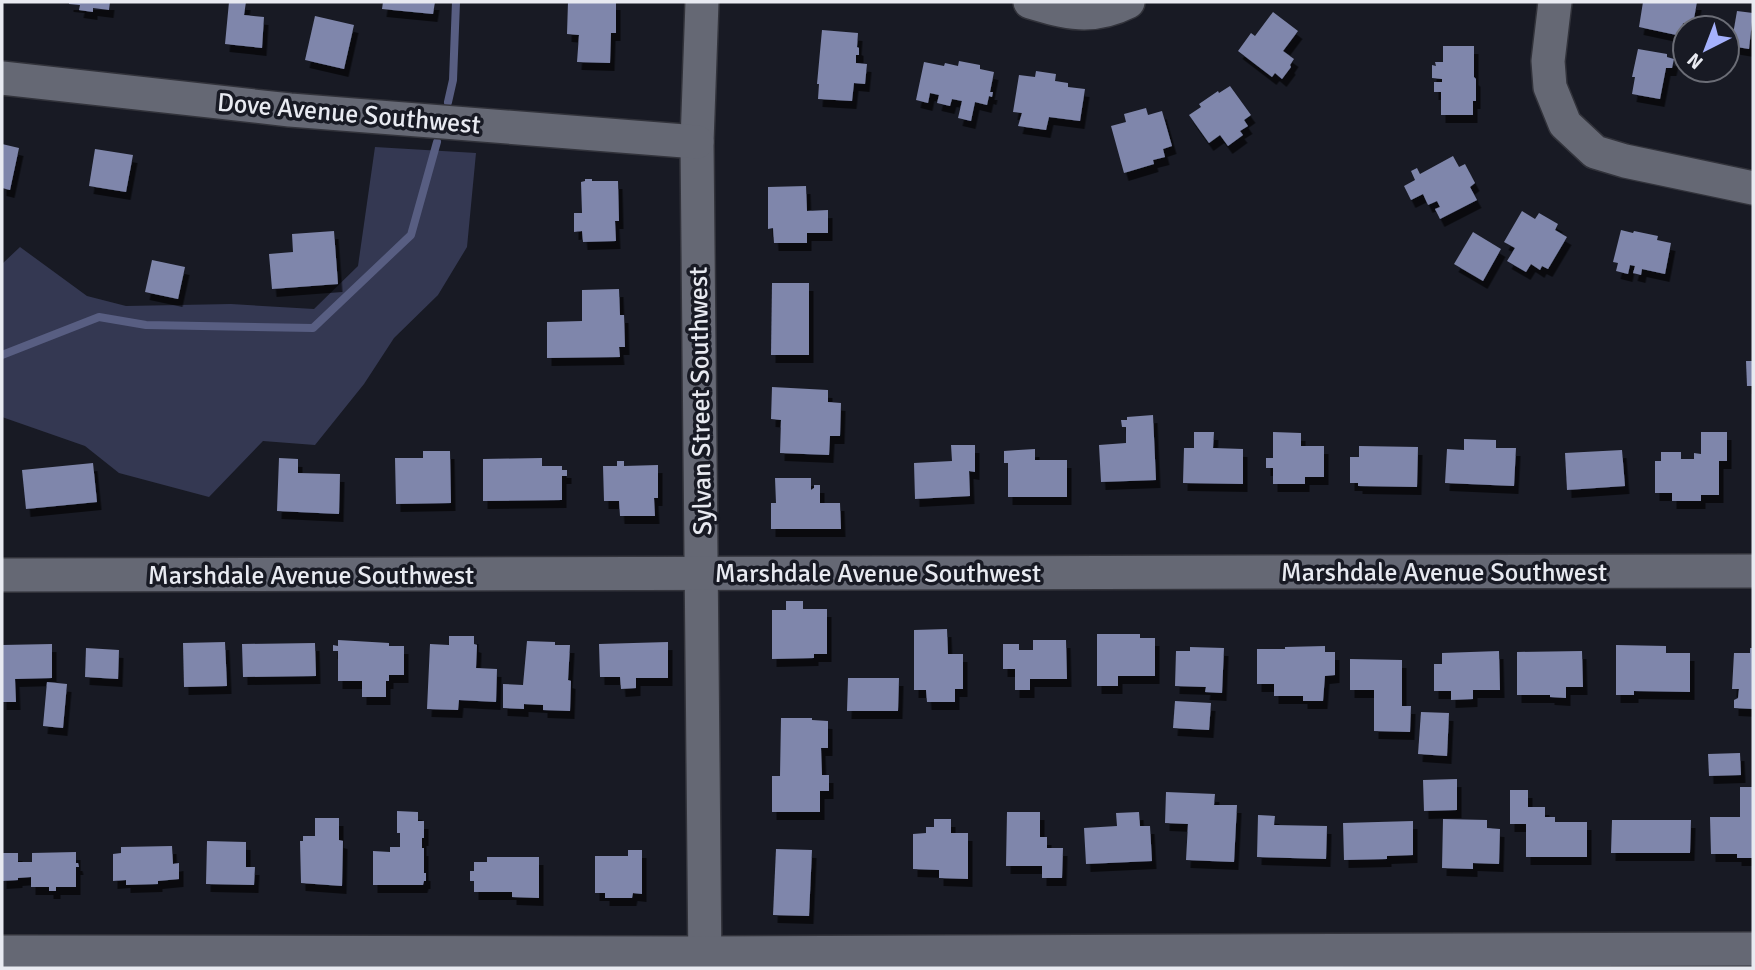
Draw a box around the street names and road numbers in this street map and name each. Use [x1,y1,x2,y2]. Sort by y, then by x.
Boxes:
street label: Dove Avenue Southwest [216,87,482,141]
street label: Sylvan Street Southwest [683,266,719,536]
street label: Marshdale Avenue Southwest [1281,557,1607,589]
street label: Marshdale Avenue Southwest [715,558,1041,590]
street label: Marshdale Avenue Southwest [148,560,474,592]

